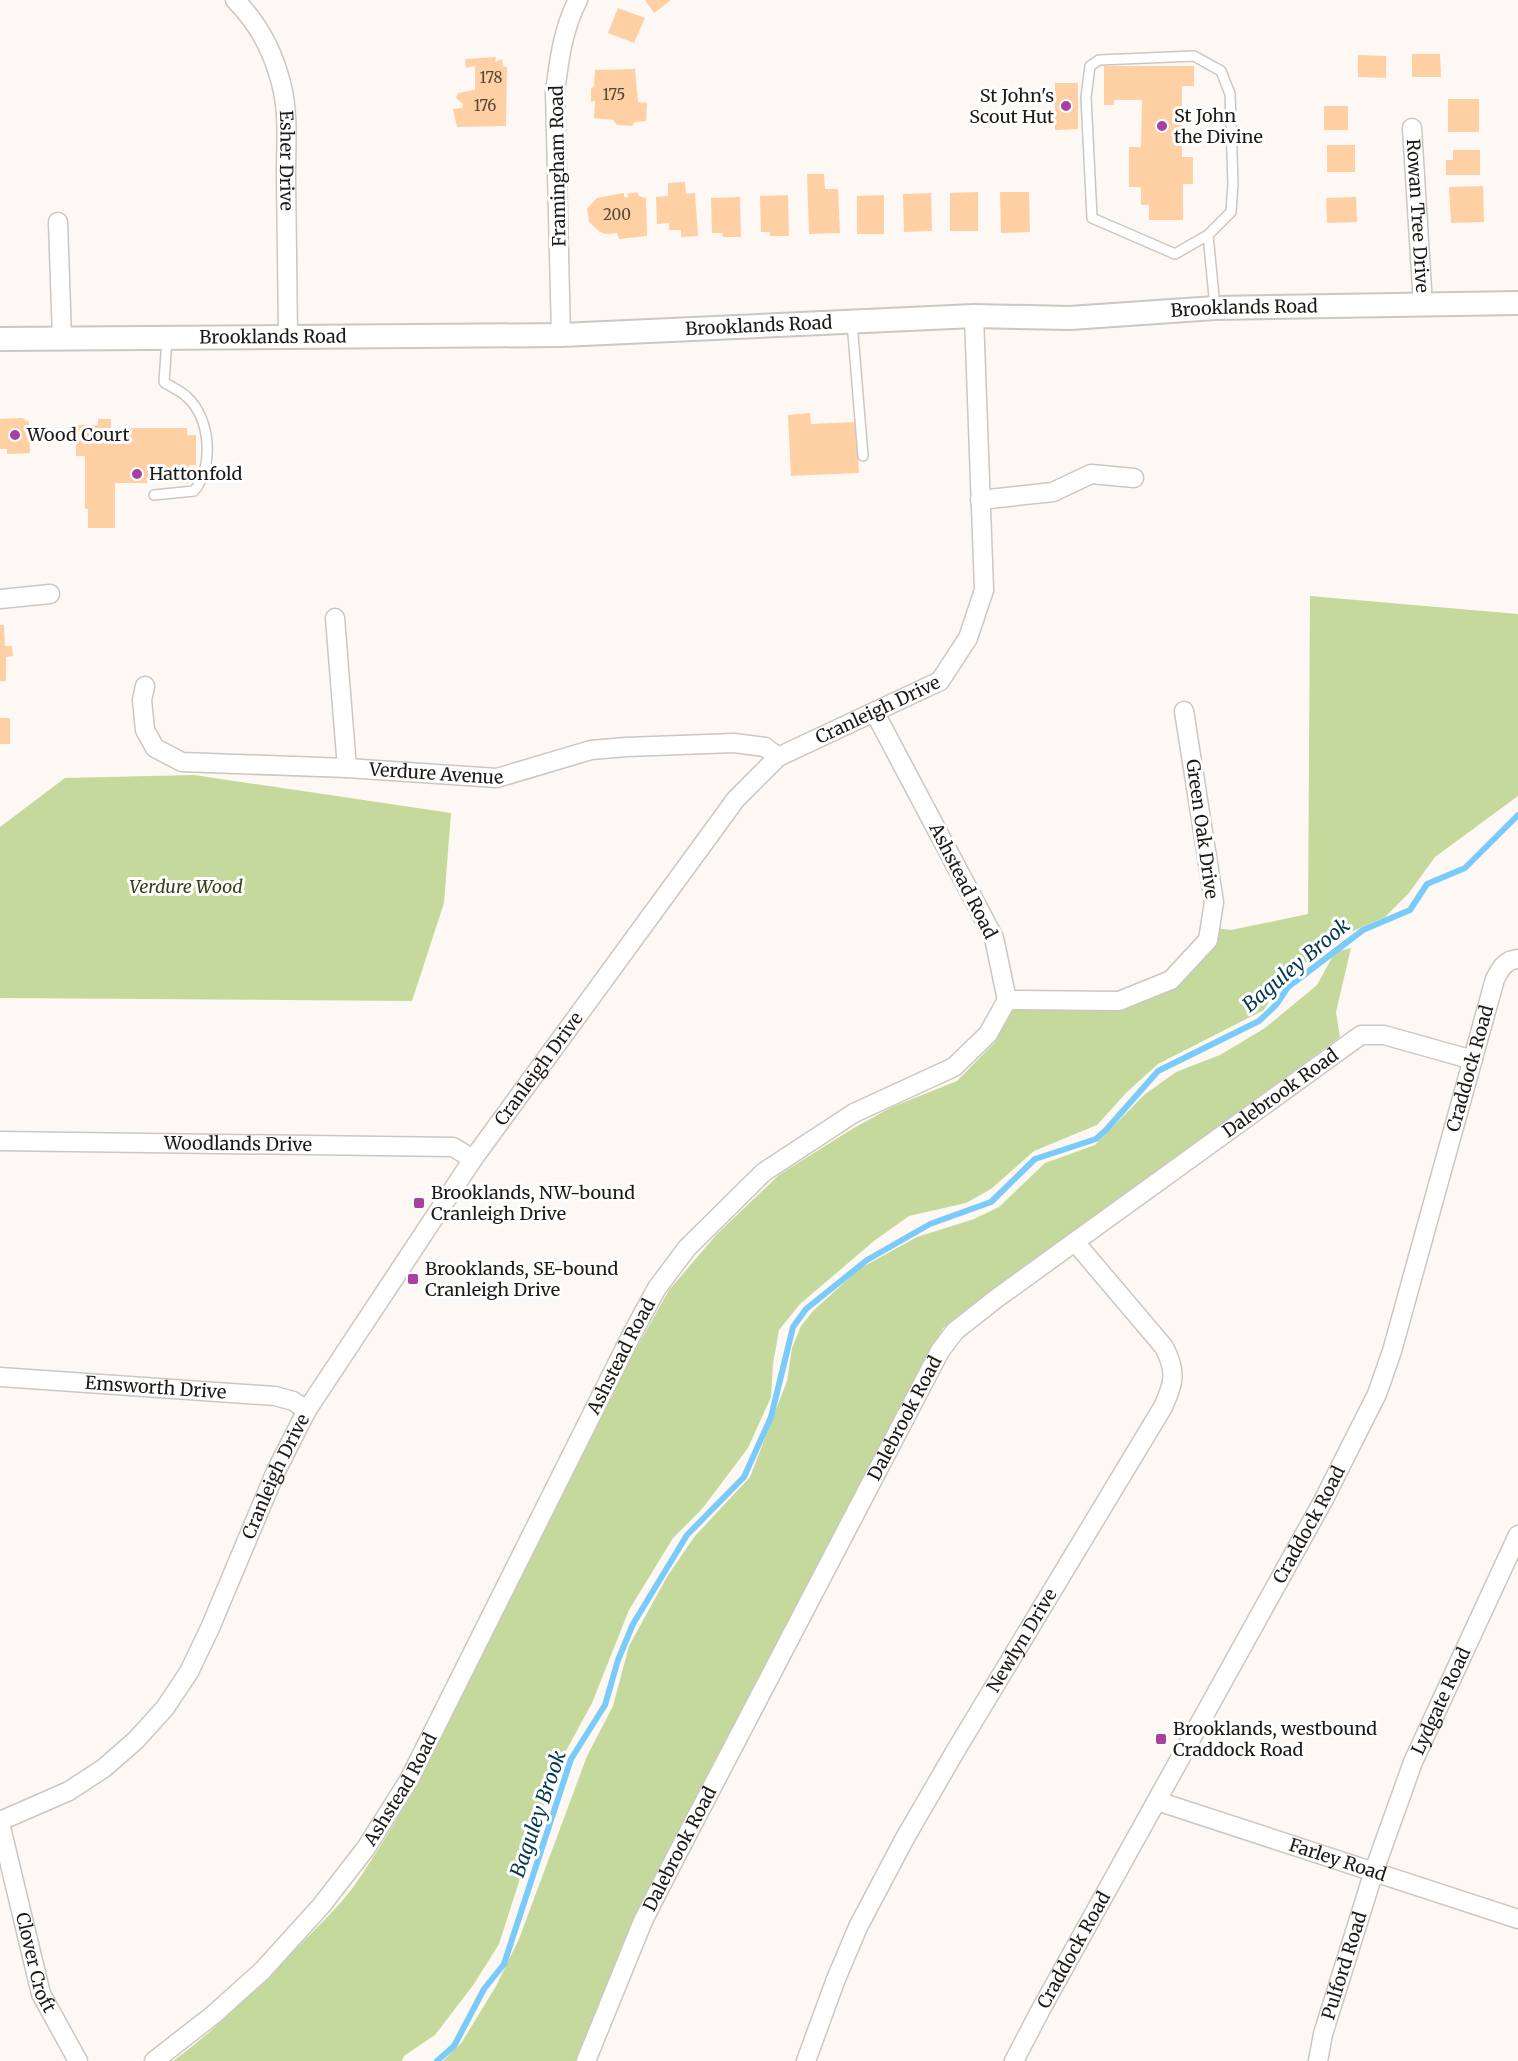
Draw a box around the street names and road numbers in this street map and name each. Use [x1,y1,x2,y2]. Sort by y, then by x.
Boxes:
street label: Framingham Road [545,85,570,247]
street label: Esher Drive [275,109,299,211]
street label: Rowan Tree Drive [1402,138,1434,293]
street label: Brooklands Road [1170,294,1318,322]
street label: Brooklands Road [685,311,833,340]
street label: Brooklands Road [199,325,347,349]
street label: Cranleigh Drive [811,671,944,749]
street label: Verdure Avenue [367,757,506,789]
street label: Green Oak Drive [1181,758,1224,900]
street label: Ashstead Road [924,818,1003,943]
street label: Craddock Road [1441,1002,1498,1134]
street label: Cranleigh Drive [489,1007,588,1130]
street label: Dalebrook Road [1218,1043,1343,1142]
street label: Woodlands Drive [163,1131,312,1156]
street label: Ashstead Road [581,1294,660,1419]
street label: Dalebrook Road [862,1352,946,1484]
street label: Emsworth Drive [84,1371,227,1404]
street label: Cranleigh Drive [237,1410,314,1542]
street label: Craddock Road [1267,1462,1350,1588]
street label: Newlyn Drive [982,1584,1062,1696]
street label: Lydgate Road [1406,1643,1475,1758]
street label: Ashstead Road [358,1729,442,1851]
street label: Dalebrook Road [638,1782,721,1915]
street label: Farley Road [1286,1833,1389,1886]
street label: Craddock Road [1032,1887,1115,2012]
street label: Pulford Road [1316,1909,1372,2022]
street label: Clover Croft [11,1910,61,2017]

